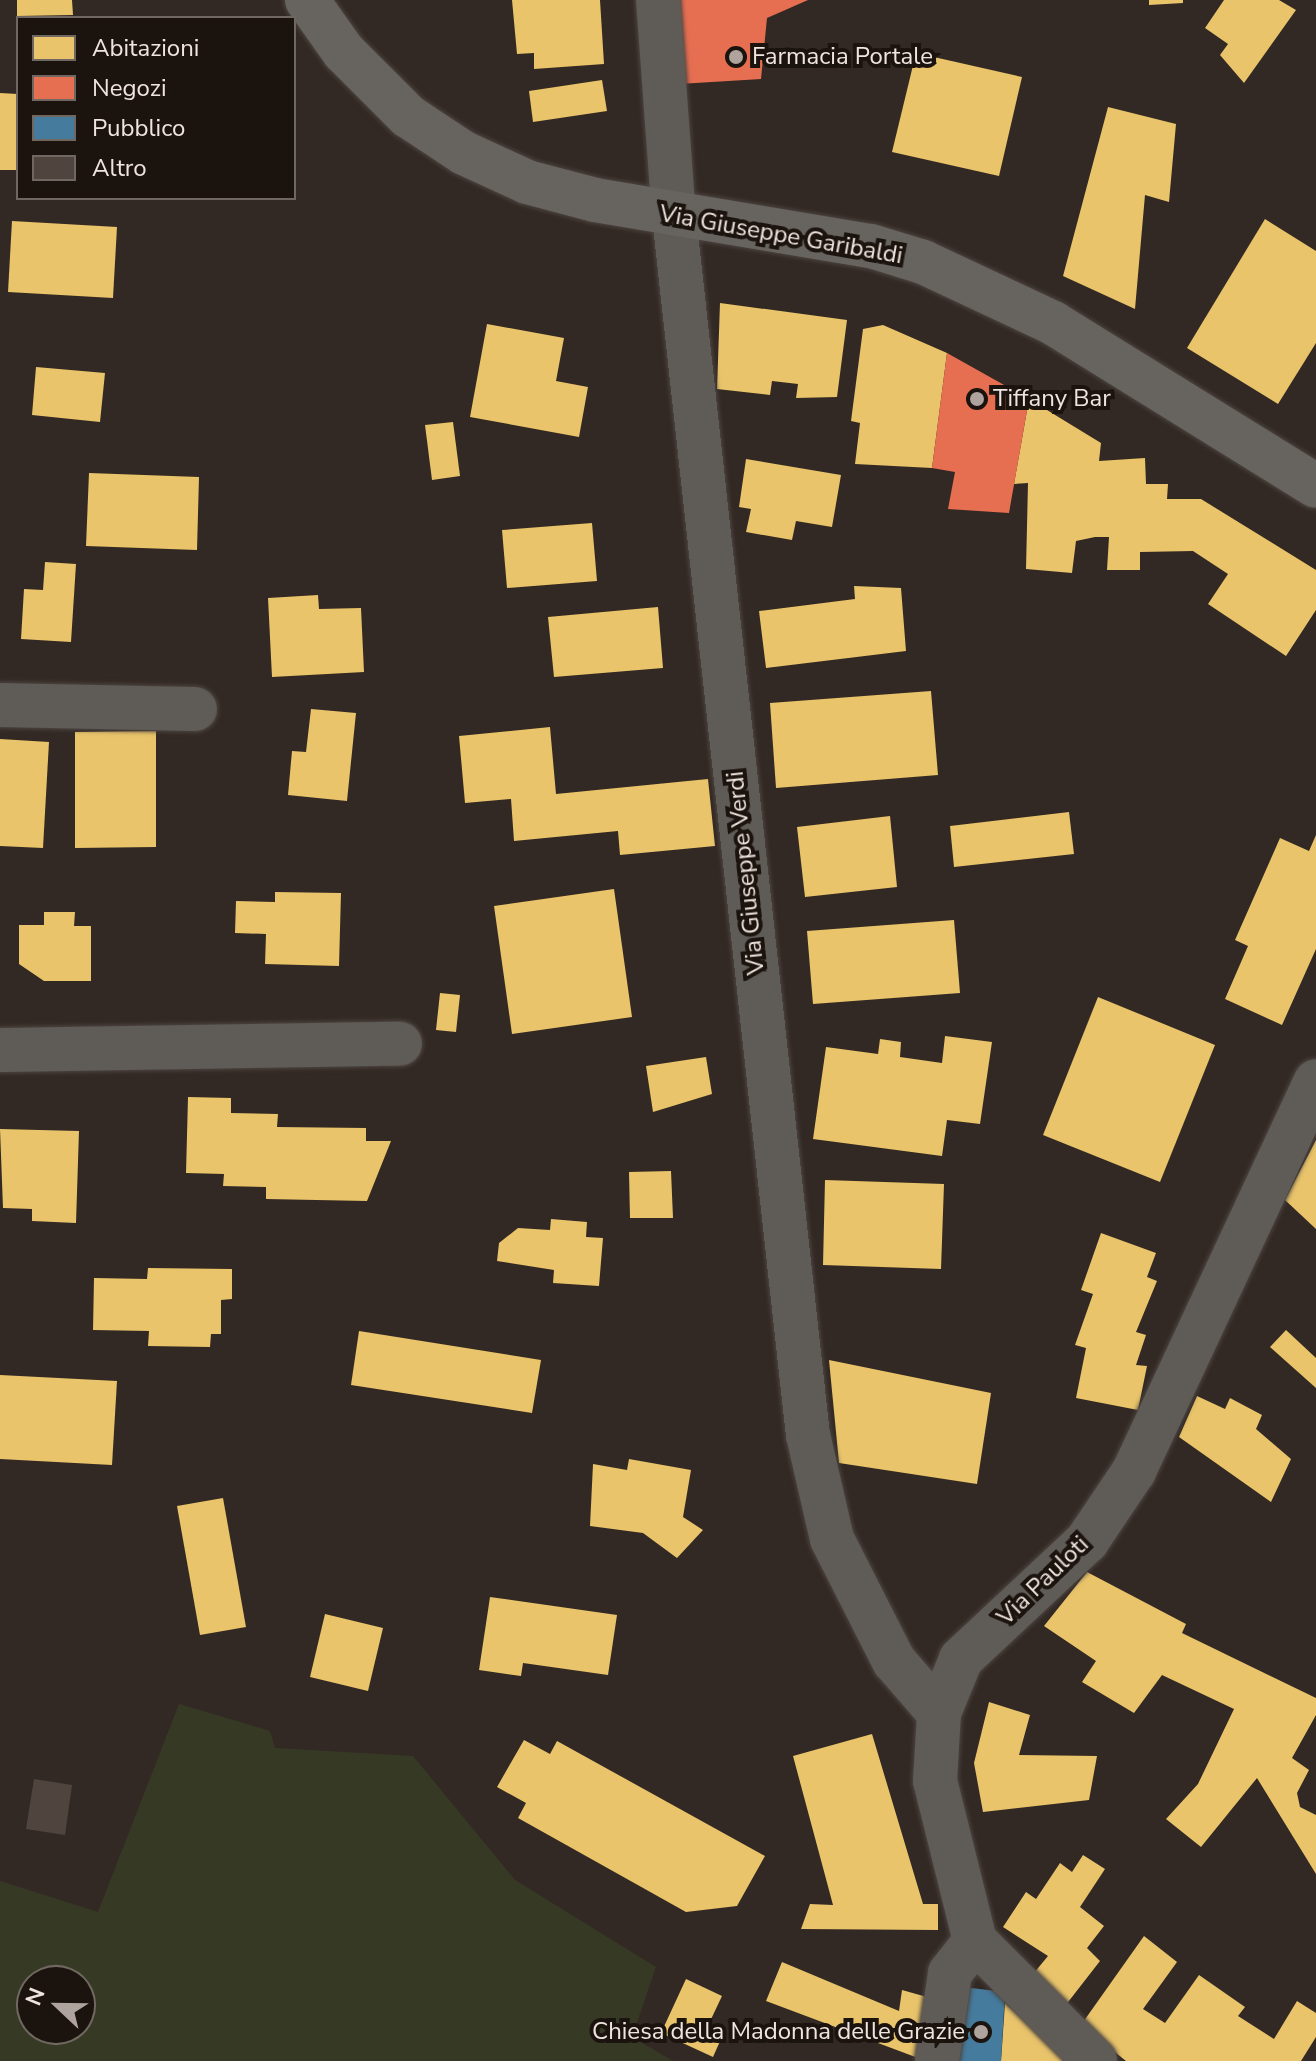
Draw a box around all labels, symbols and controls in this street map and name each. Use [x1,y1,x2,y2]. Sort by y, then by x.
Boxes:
legend [16,16,296,200]
text: Abitazioni [92,32,199,64]
place label: Farmacia Portale [752,43,933,71]
marker: Farmacia Portale [727,48,745,66]
text: Negozi [92,72,166,104]
text: Pubblico [92,112,185,144]
text: Altro [92,152,147,184]
street label: Via Giuseppe Garibaldi [657,199,905,271]
place label: Tiffany Bar [993,385,1111,413]
marker: Tiffany Bar [968,390,986,408]
street label: Via Giuseppe Verdi [721,770,771,976]
street label: Via Pauloti [991,1530,1095,1632]
north arrow [16,1965,96,2045]
text: N [19,1984,53,2010]
place label: Chiesa della Madonna delle Grazie [592,2018,965,2046]
marker: Chiesa della Madonna delle Grazie [972,2023,990,2041]

